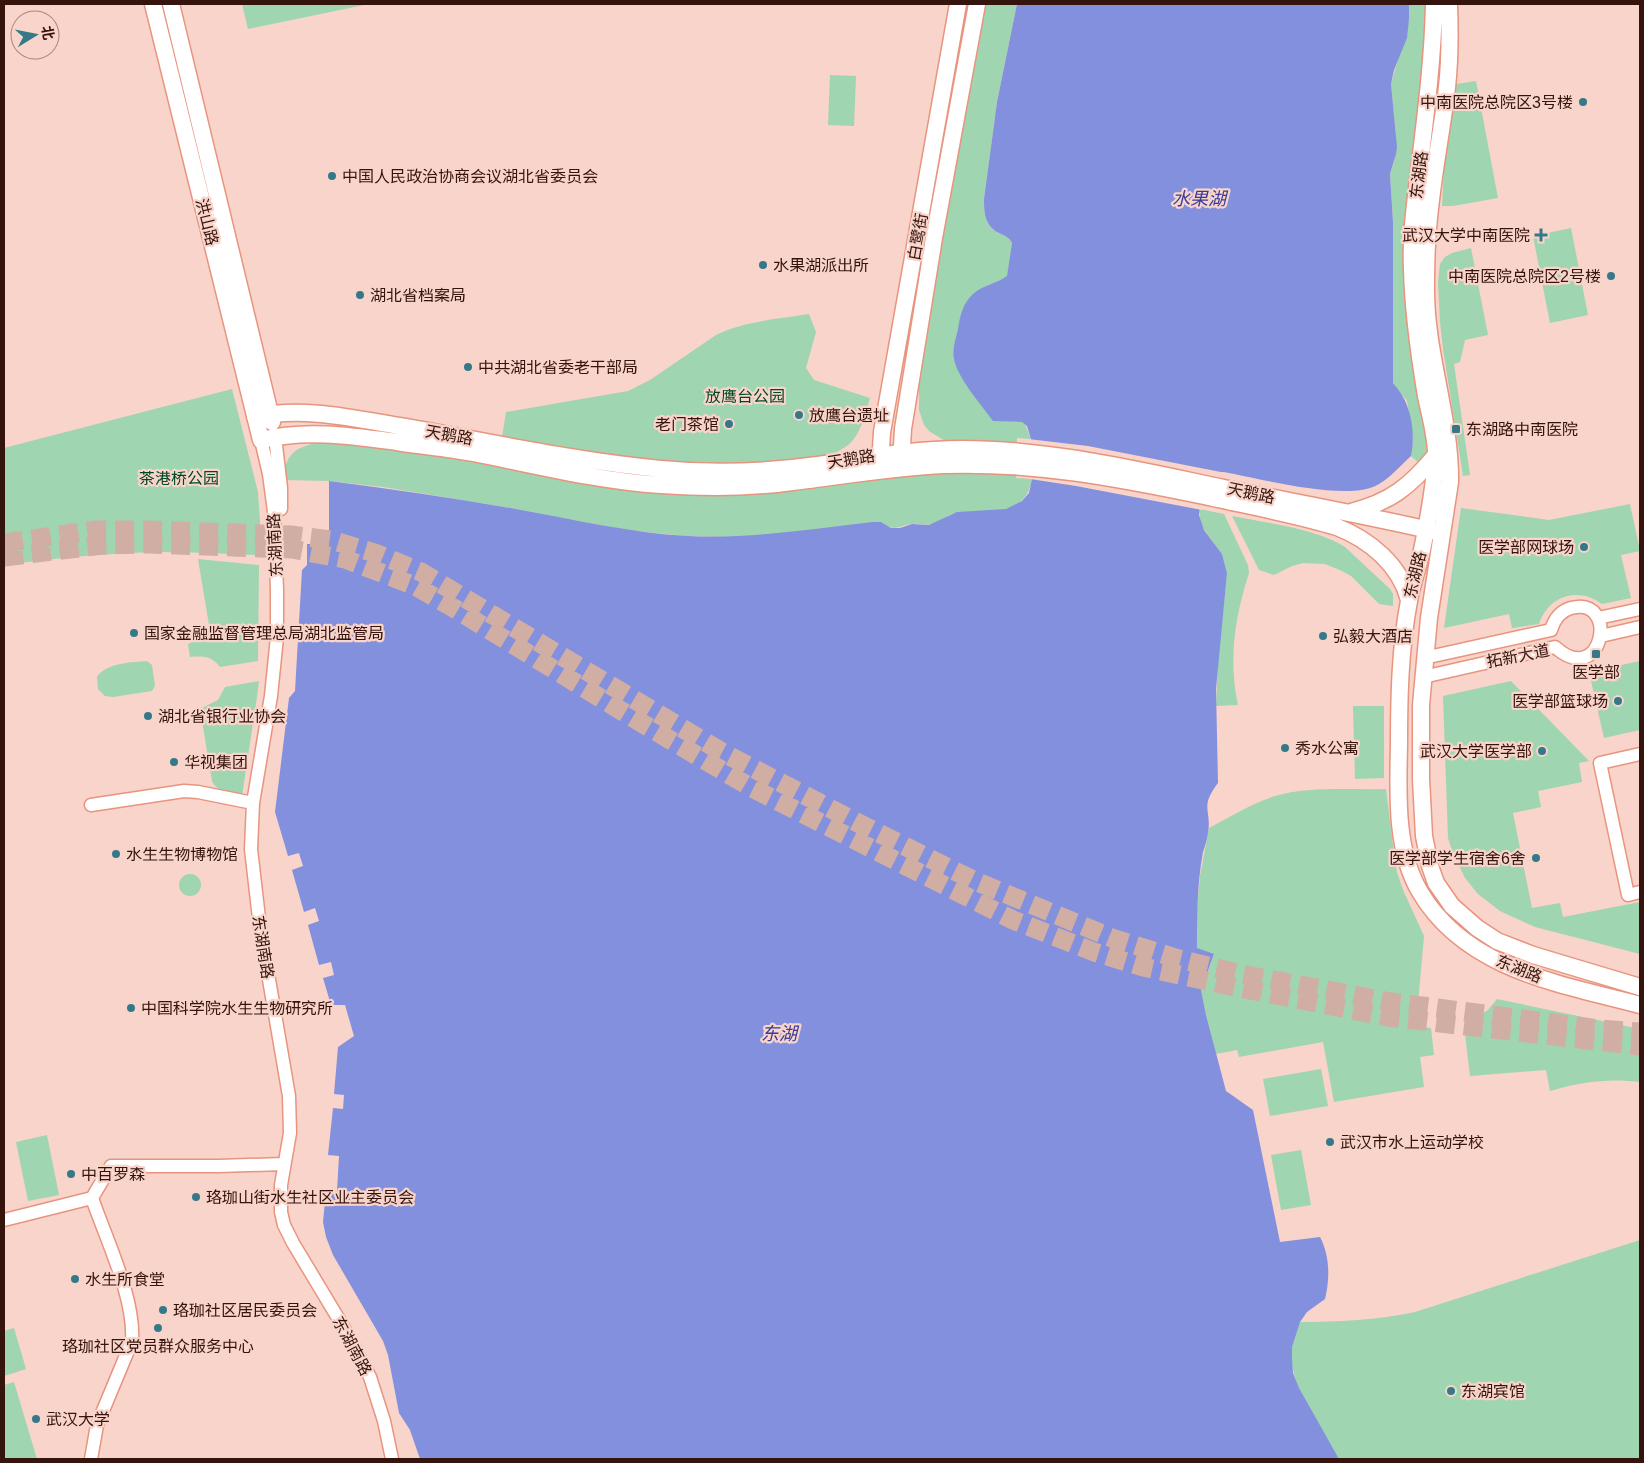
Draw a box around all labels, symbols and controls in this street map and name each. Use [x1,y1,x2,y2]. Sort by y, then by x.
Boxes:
north arrow [10,10,60,60]
text: 北 [39,24,57,41]
place label: 中南医院总院区3号楼 [1420,94,1573,111]
marker: 中南医院总院区3号楼 [1577,96,1589,108]
street label: 东湖路 [1408,150,1430,200]
place label: 中国人民政治协商会议湖北省委员会 [342,168,598,185]
marker: 中国人民政治协商会议湖北省委员会 [326,170,338,182]
water label: 水果湖 [1172,189,1229,209]
street label: 洪山路 [193,197,221,247]
street label: 白鹭街 [905,212,931,262]
place label: 武汉大学中南医院 [1402,227,1530,244]
marker: 武汉大学中南医院 [1534,228,1548,242]
place label: 水果湖派出所 [773,257,869,274]
marker: 水果湖派出所 [757,259,769,271]
place label: 中南医院总院区2号楼 [1448,268,1601,285]
marker: 中南医院总院区2号楼 [1605,270,1617,282]
place label: 湖北省档案局 [370,287,466,304]
marker: 湖北省档案局 [354,289,366,301]
place label: 中共湖北省委老干部局 [478,359,638,376]
marker: 中共湖北省委老干部局 [462,361,474,373]
park label: 放鹰台公园 [705,388,785,405]
place label: 放鹰台遗址 [809,407,889,424]
marker: 放鹰台遗址 [793,409,805,421]
place label: 老门茶馆 [655,416,719,433]
marker: 老门茶馆 [723,418,735,430]
place label: 东湖路中南医院 [1466,421,1578,438]
street label: 天鹅路 [424,422,474,448]
marker: 东湖路中南医院 [1450,423,1462,435]
street label: 天鹅路 [826,447,876,471]
park label: 茶港桥公园 [139,470,219,487]
street label: 天鹅路 [1226,480,1276,506]
street label: 东湖南路 [265,513,285,577]
place label: 医学部网球场 [1478,539,1574,556]
marker: 医学部网球场 [1578,541,1590,553]
street label: 东湖路 [1401,550,1429,600]
place label: 国家金融监督管理总局湖北监管局 [144,625,384,642]
marker: 国家金融监督管理总局湖北监管局 [128,627,140,639]
place label: 弘毅大酒店 [1333,628,1413,645]
marker: 弘毅大酒店 [1317,630,1329,642]
street label: 拓新大道 [1485,642,1551,670]
marker: 医学部 [1590,648,1602,660]
place label: 医学部 [1572,664,1620,681]
place label: 医学部篮球场 [1512,693,1608,710]
marker: 医学部篮球场 [1612,695,1624,707]
place label: 湖北省银行业协会 [158,708,286,725]
marker: 湖北省银行业协会 [142,710,154,722]
place label: 秀水公寓 [1295,740,1359,757]
marker: 秀水公寓 [1279,742,1291,754]
place label: 武汉大学医学部 [1420,743,1532,760]
marker: 武汉大学医学部 [1536,745,1548,757]
place label: 华视集团 [184,754,248,771]
marker: 华视集团 [168,756,180,768]
place label: 水生生物博物馆 [126,846,238,863]
marker: 水生生物博物馆 [110,848,122,860]
place label: 医学部学生宿舍6舍 [1389,850,1526,867]
marker: 医学部学生宿舍6舍 [1530,852,1542,864]
street label: 东湖南路 [250,914,276,980]
street label: 东湖路 [1494,952,1544,986]
place label: 中国科学院水生生物研究所 [141,1000,333,1017]
marker: 中国科学院水生生物研究所 [125,1002,137,1014]
water label: 东湖 [761,1024,800,1044]
place label: 武汉市水上运动学校 [1340,1134,1484,1151]
marker: 武汉市水上运动学校 [1324,1136,1336,1148]
place label: 中百罗森 [81,1166,145,1183]
marker: 中百罗森 [65,1168,77,1180]
place label: 珞珈山街水生社区业主委员会 [206,1189,414,1206]
marker: 珞珈山街水生社区业主委员会 [190,1191,202,1203]
place label: 水生所食堂 [85,1271,165,1288]
marker: 水生所食堂 [69,1273,81,1285]
place label: 珞珈社区居民委员会 [173,1302,317,1319]
marker: 珞珈社区居民委员会 [157,1304,169,1316]
street label: 东湖南路 [329,1314,375,1378]
marker: 珞珈社区党员群众服务中心 [152,1322,164,1334]
place label: 珞珈社区党员群众服务中心 [62,1338,254,1355]
place label: 东湖宾馆 [1461,1383,1525,1400]
marker: 东湖宾馆 [1445,1385,1457,1397]
place label: 武汉大学 [46,1411,110,1428]
marker: 武汉大学 [30,1413,42,1425]

